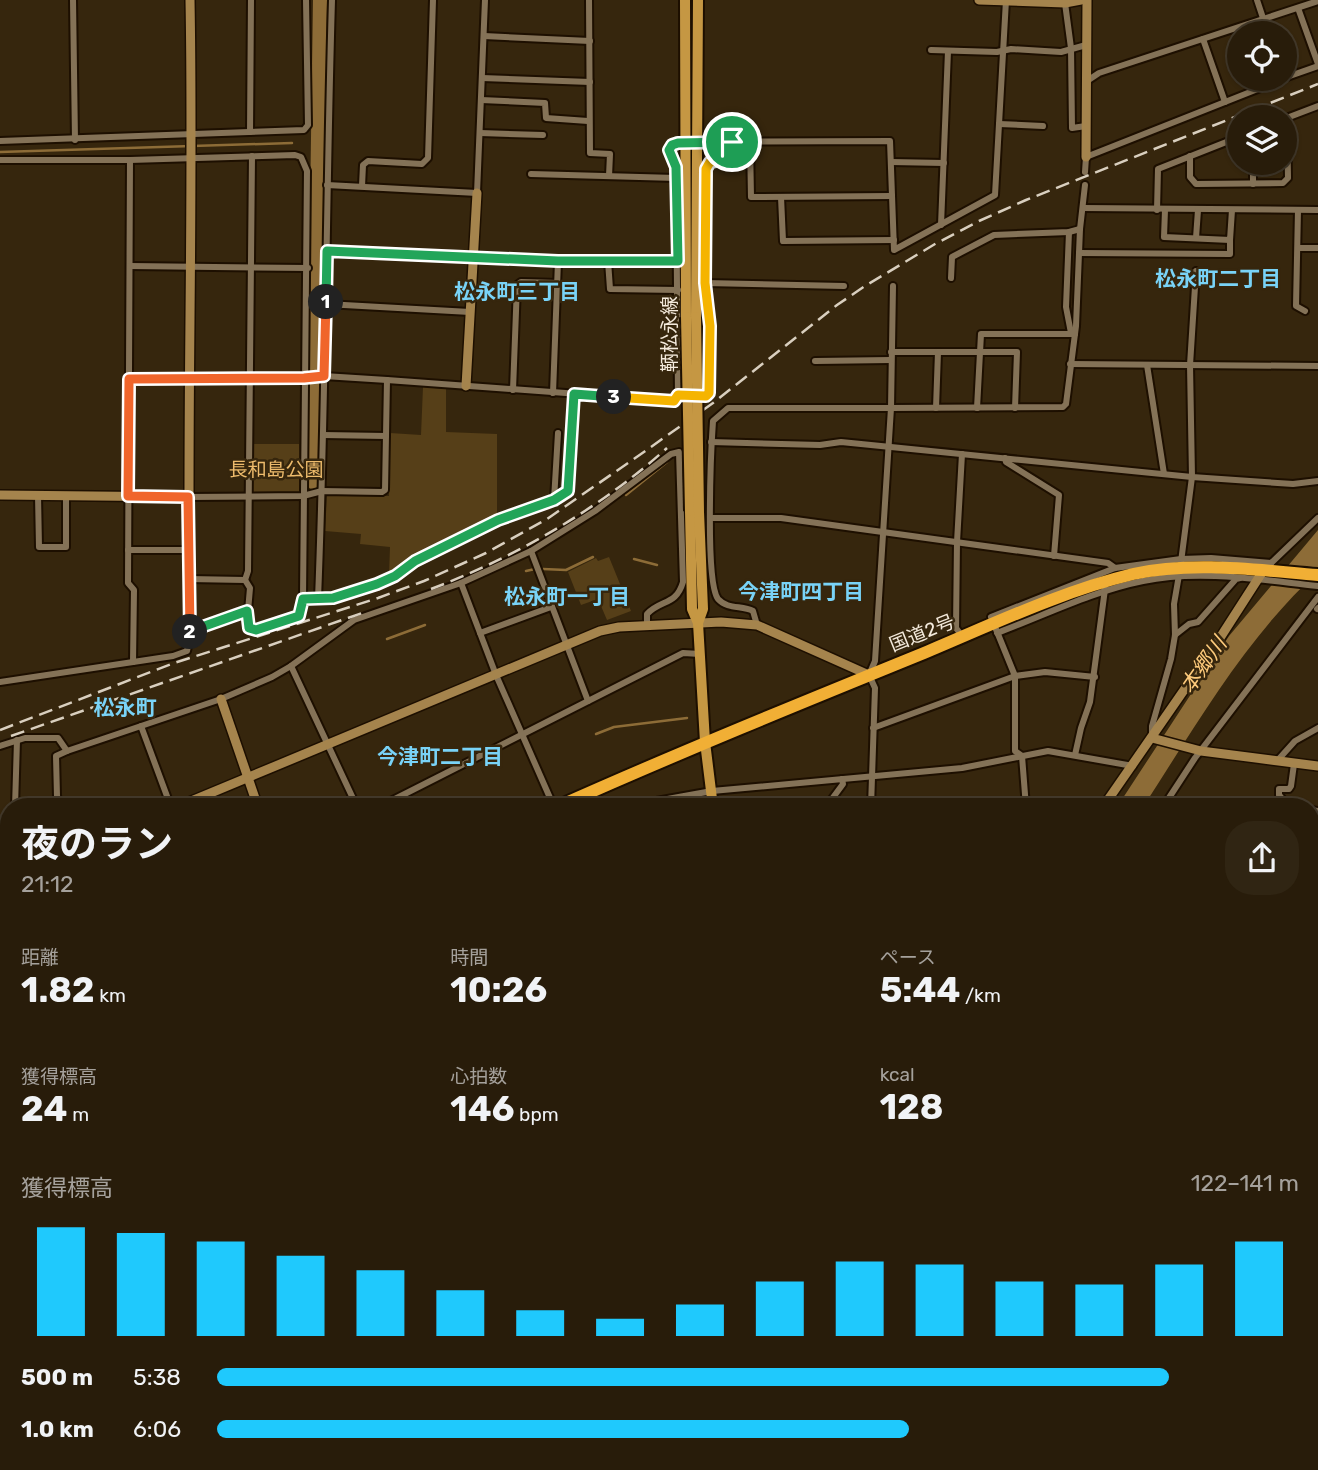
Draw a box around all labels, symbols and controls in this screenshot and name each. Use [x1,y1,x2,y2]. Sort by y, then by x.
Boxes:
map controls [1227,21,1297,175]
button: locate [1227,21,1297,91]
button: layers [1227,105,1297,175]
pin [702,112,762,172]
icon: arrive [713,123,751,161]
district label: 松永町二丁目 [1155,266,1281,291]
district label: 松永町三丁目 [454,279,580,304]
pin: 1 [308,284,344,320]
text: 1 [321,290,330,313]
street label: 鞆松永線 [658,296,681,372]
pin: 3 [596,380,632,414]
text: 3 [607,385,620,408]
park label: 長和島公園 [228,458,324,481]
district label: 今津町四丁目 [738,579,864,604]
district label: 松永町一丁目 [504,584,630,609]
street label: 国道2号 [886,610,958,656]
pin: 2 [172,614,208,650]
text: 2 [183,620,196,643]
water label: 本郷川 [1175,630,1232,698]
district label: 松永町 [94,695,157,720]
district label: 今津町二丁目 [377,744,503,769]
text: 夜のラン [21,821,173,867]
button: share [1225,821,1299,895]
text: 21:12 [21,870,74,898]
text: 距離 [21,946,59,969]
text: 時間 [450,946,488,969]
text: ペース [880,946,936,969]
text: 1.82 [21,969,95,1011]
text: 10:26 [450,969,547,1011]
text: 5:44 [880,969,960,1011]
text: km [95,984,126,1007]
text: /km [960,984,1001,1007]
text: kcal [880,1063,915,1086]
text: 獲得標高 [21,1065,97,1088]
text: 心拍数 [450,1065,507,1088]
text: 128 [880,1086,944,1128]
text: 24 [21,1088,68,1130]
text: 146 [450,1088,514,1130]
text: m [68,1103,89,1126]
text: bpm [514,1103,559,1126]
text: 122–141 m [1191,1169,1299,1197]
text: 獲得標高 [21,1174,113,1202]
text: 500 m [21,1363,93,1391]
text: 5:38 [133,1363,181,1391]
text: 1.0 km [21,1415,94,1443]
text: 6:06 [133,1415,181,1443]

